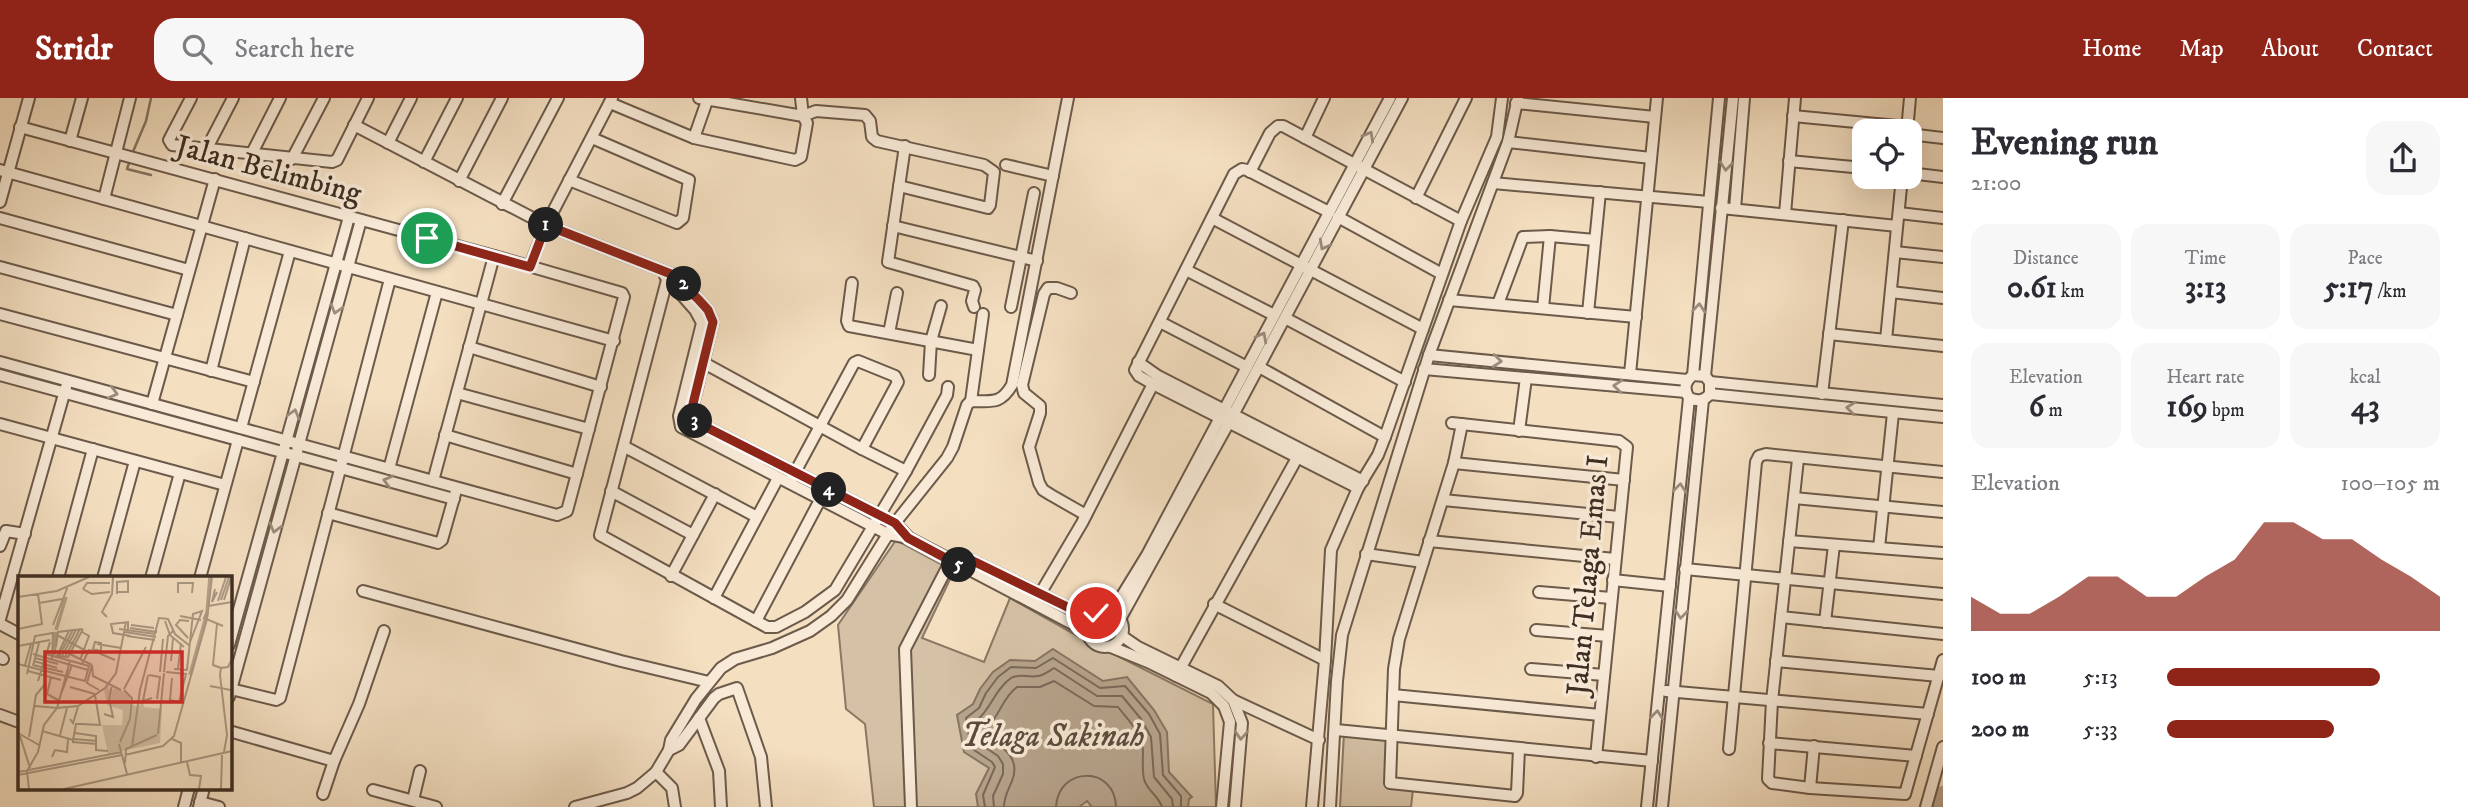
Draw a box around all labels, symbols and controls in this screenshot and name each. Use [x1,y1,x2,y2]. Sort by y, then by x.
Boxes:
search box [154,18,644,81]
text: Stridr [35,29,112,70]
icon: search [178,30,216,68]
text: Search here [234,33,355,66]
text: Home [2082,34,2141,64]
text: Map [2179,34,2224,64]
text: About [2262,34,2319,64]
text: Contact [2357,34,2433,64]
map controls [1852,119,1922,189]
button: locate [1852,119,1922,189]
text: Evening run [1971,119,2158,167]
button: share [2366,121,2440,195]
street label: Jalan Belimbing [169,127,366,213]
one-way arrow [1361,131,1374,144]
one-way arrow [1718,160,1733,172]
text: 21:00 [1971,169,2022,198]
pin [397,208,457,268]
pin: 1 [528,208,564,242]
text: 1 [542,213,549,236]
icon: arrive [408,219,446,257]
one-way arrow [1318,237,1332,250]
text: Distance [2013,247,2079,270]
text: Time [2185,247,2226,270]
text: Pace [2348,247,2383,270]
pin: 2 [666,266,702,302]
text: 0.61 [2007,270,2057,307]
text: 3:13 [2185,270,2226,307]
text: 5:17 [2324,270,2373,307]
text: 2 [679,272,688,295]
text: km [2057,280,2085,303]
text: /km [2373,280,2406,303]
one-way arrow [1691,302,1706,313]
one-way arrow [330,303,344,315]
one-way arrow [1254,332,1268,345]
one-way arrow [1492,353,1503,368]
text: Elevation [2009,366,2083,389]
text: Heart rate [2167,366,2244,389]
text: kcal [2350,366,2381,389]
one-way arrow [1612,379,1623,394]
one-way arrow [107,385,119,399]
text: 6 [2029,389,2044,426]
text: 169 [2166,389,2208,426]
text: 43 [2351,389,2379,426]
text: m [2044,399,2063,422]
text: bpm [2208,399,2245,422]
one-way arrow [1845,401,1856,416]
pin: 3 [678,404,712,438]
one-way arrow [286,409,300,421]
text: 3 [691,409,698,432]
street label: Jalan Telaga Emas I [1559,454,1617,700]
text: Elevation [1971,469,2060,498]
text: 100–105 m [2340,469,2440,498]
pin: 4 [812,472,846,508]
one-way arrow [382,475,394,490]
text: 4 [823,478,834,501]
one-way arrow [1672,483,1687,494]
one-way arrow [269,522,284,534]
pin: 5 [942,547,976,582]
text: 5 [954,553,963,576]
inset map [18,576,231,790]
pin [1066,583,1126,643]
icon: check [1077,594,1115,632]
one-way arrow [1674,609,1689,620]
text: 100 m [1971,663,2026,692]
text: 5:13 [2083,663,2117,692]
one-way arrow [1649,709,1664,720]
text: 200 m [1971,715,2029,744]
text: 5:33 [2083,715,2118,744]
water label: Telaga Sakinah [961,717,1145,757]
one-way arrow [1234,730,1249,741]

